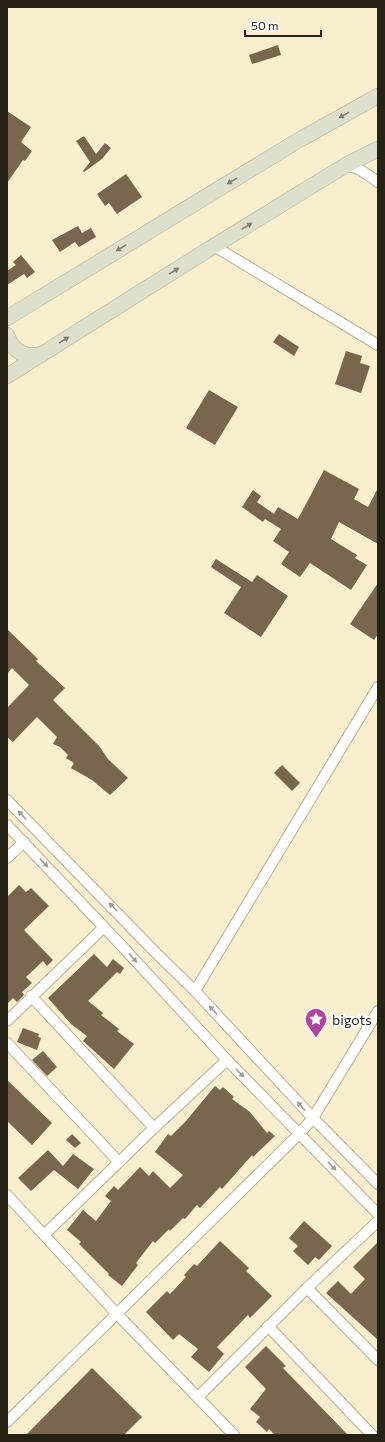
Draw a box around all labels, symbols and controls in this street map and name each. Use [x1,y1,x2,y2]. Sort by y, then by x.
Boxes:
scale bar [245,12,321,38]
text: 50 m [251,18,279,32]
one-way arrow [338,112,350,118]
one-way arrow [227,177,237,185]
one-way arrow [241,222,253,229]
one-way arrow [115,245,127,252]
one-way arrow [168,268,180,275]
one-way arrow [58,337,70,344]
one-way arrow [17,810,26,820]
one-way arrow [39,858,48,868]
one-way arrow [108,902,118,912]
one-way arrow [128,952,137,963]
one-way arrow [209,1005,218,1016]
place icon: bigots [303,1006,329,1039]
place label: bigots [332,1011,372,1028]
one-way arrow [235,1069,245,1078]
one-way arrow [297,1101,306,1111]
one-way arrow [327,1161,337,1171]

